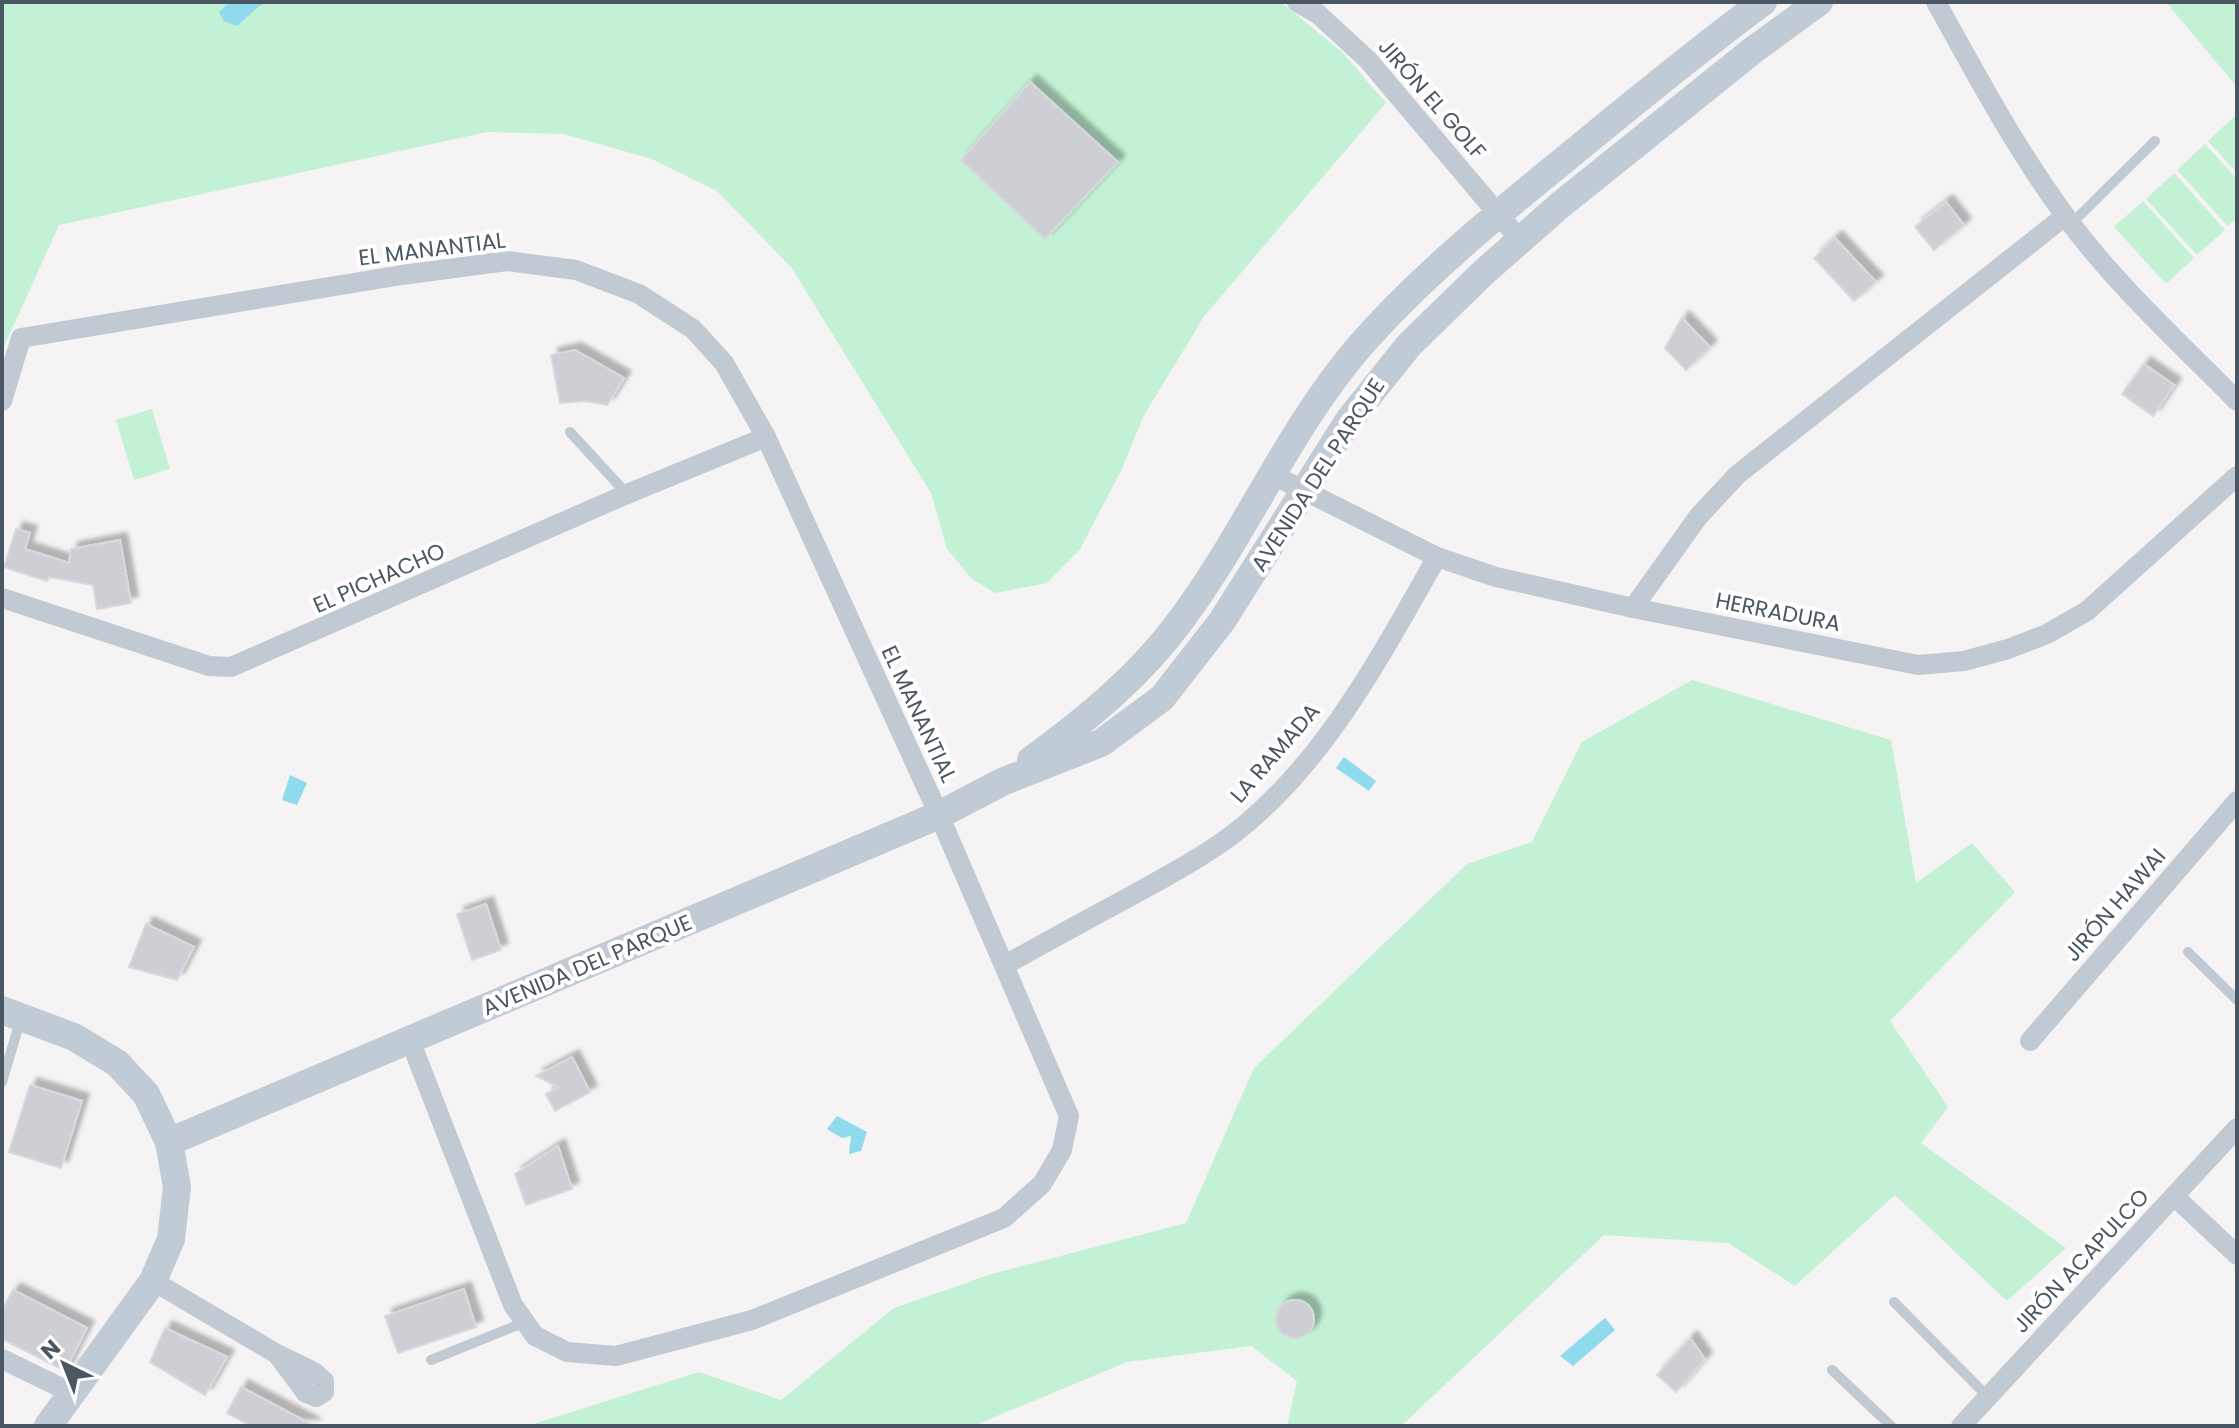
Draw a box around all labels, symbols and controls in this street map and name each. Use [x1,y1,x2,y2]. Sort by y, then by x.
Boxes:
street label: JIRÓN EL GOLF [1371,32,1493,166]
street label: EL MANANTIAL [357,225,508,273]
street label: AVENIDA DEL PARQUE [1244,372,1392,578]
street label: EL PICHACHO [308,535,450,621]
street label: HERRADURA [1713,585,1843,639]
street label: EL MANANTIAL [874,640,964,788]
street label: LA RAMADA [1223,696,1327,809]
street label: JIRÓN HAWAI [2057,842,2173,968]
street label: AVENIDA DEL PARQUE [477,907,697,1023]
street label: JIRÓN ACAPULCO [2006,1182,2156,1340]
north arrow [24,1324,104,1404]
text: N [34,1333,67,1367]

